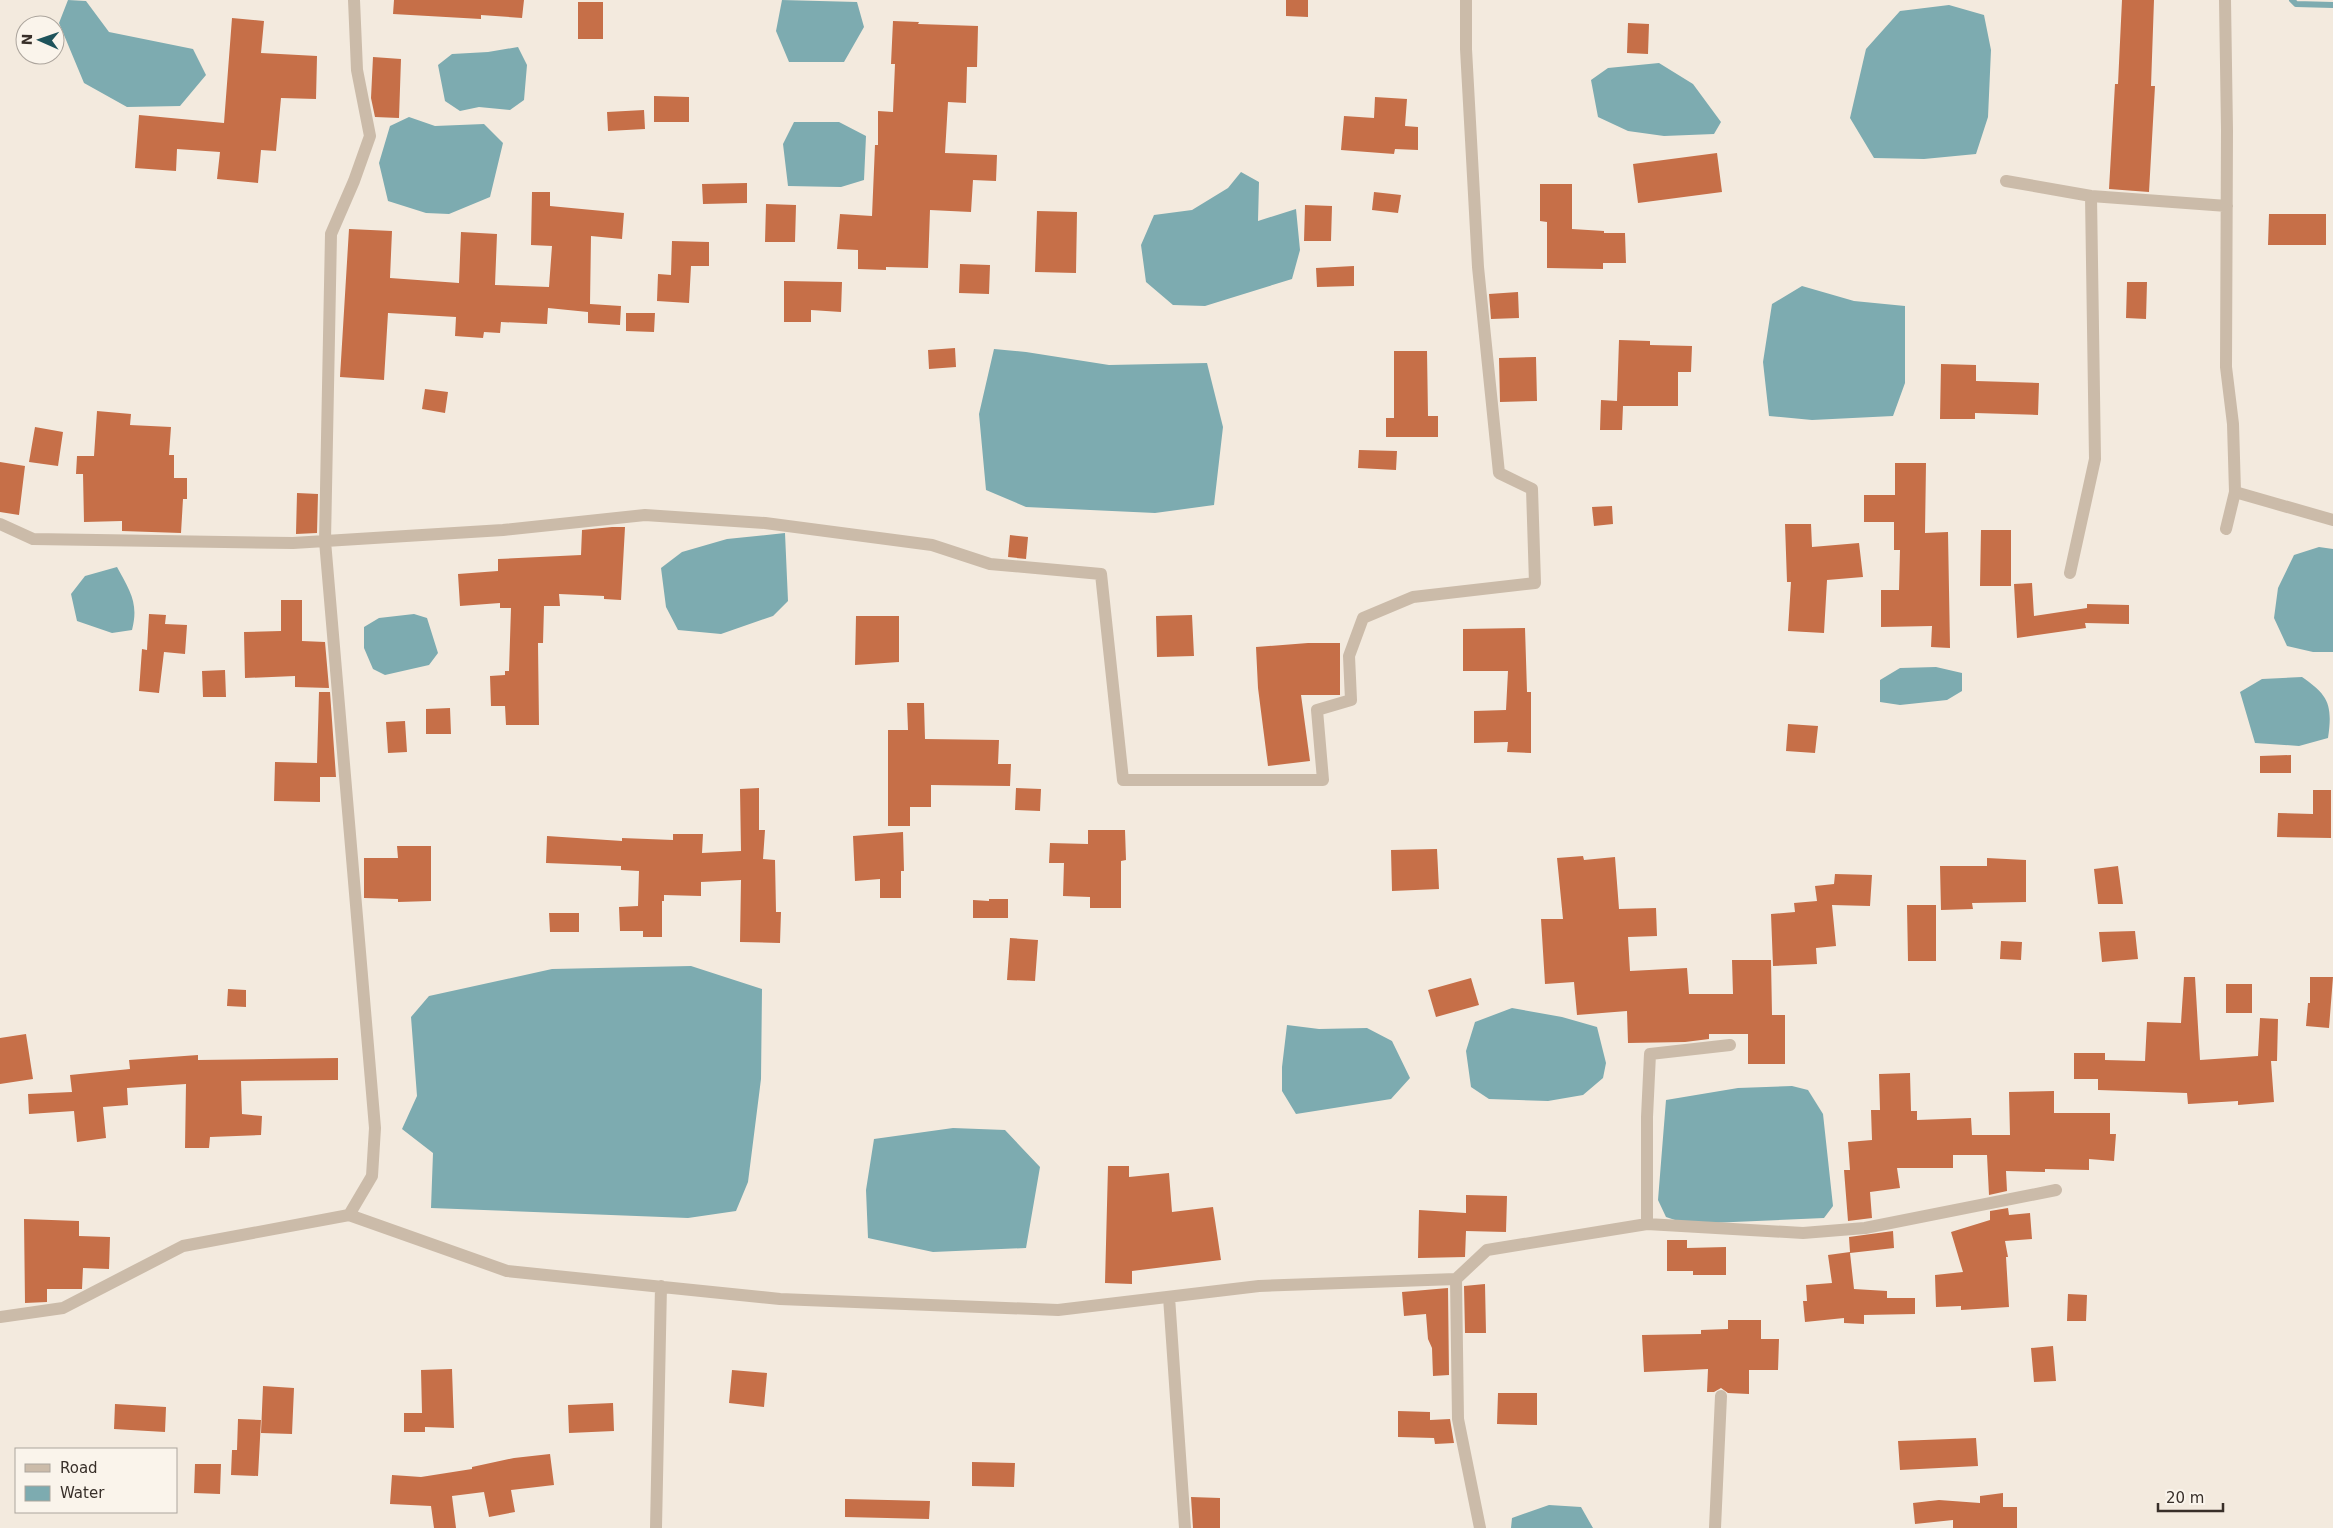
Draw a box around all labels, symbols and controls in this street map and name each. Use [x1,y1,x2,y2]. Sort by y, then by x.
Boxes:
north arrow [15,15,65,65]
text: N [19,33,35,46]
legend [15,1448,178,1513]
text: Road [60,1459,98,1477]
scale bar [2158,1480,2223,1512]
text: Water [60,1484,105,1502]
text: 20 m [2166,1489,2204,1507]

